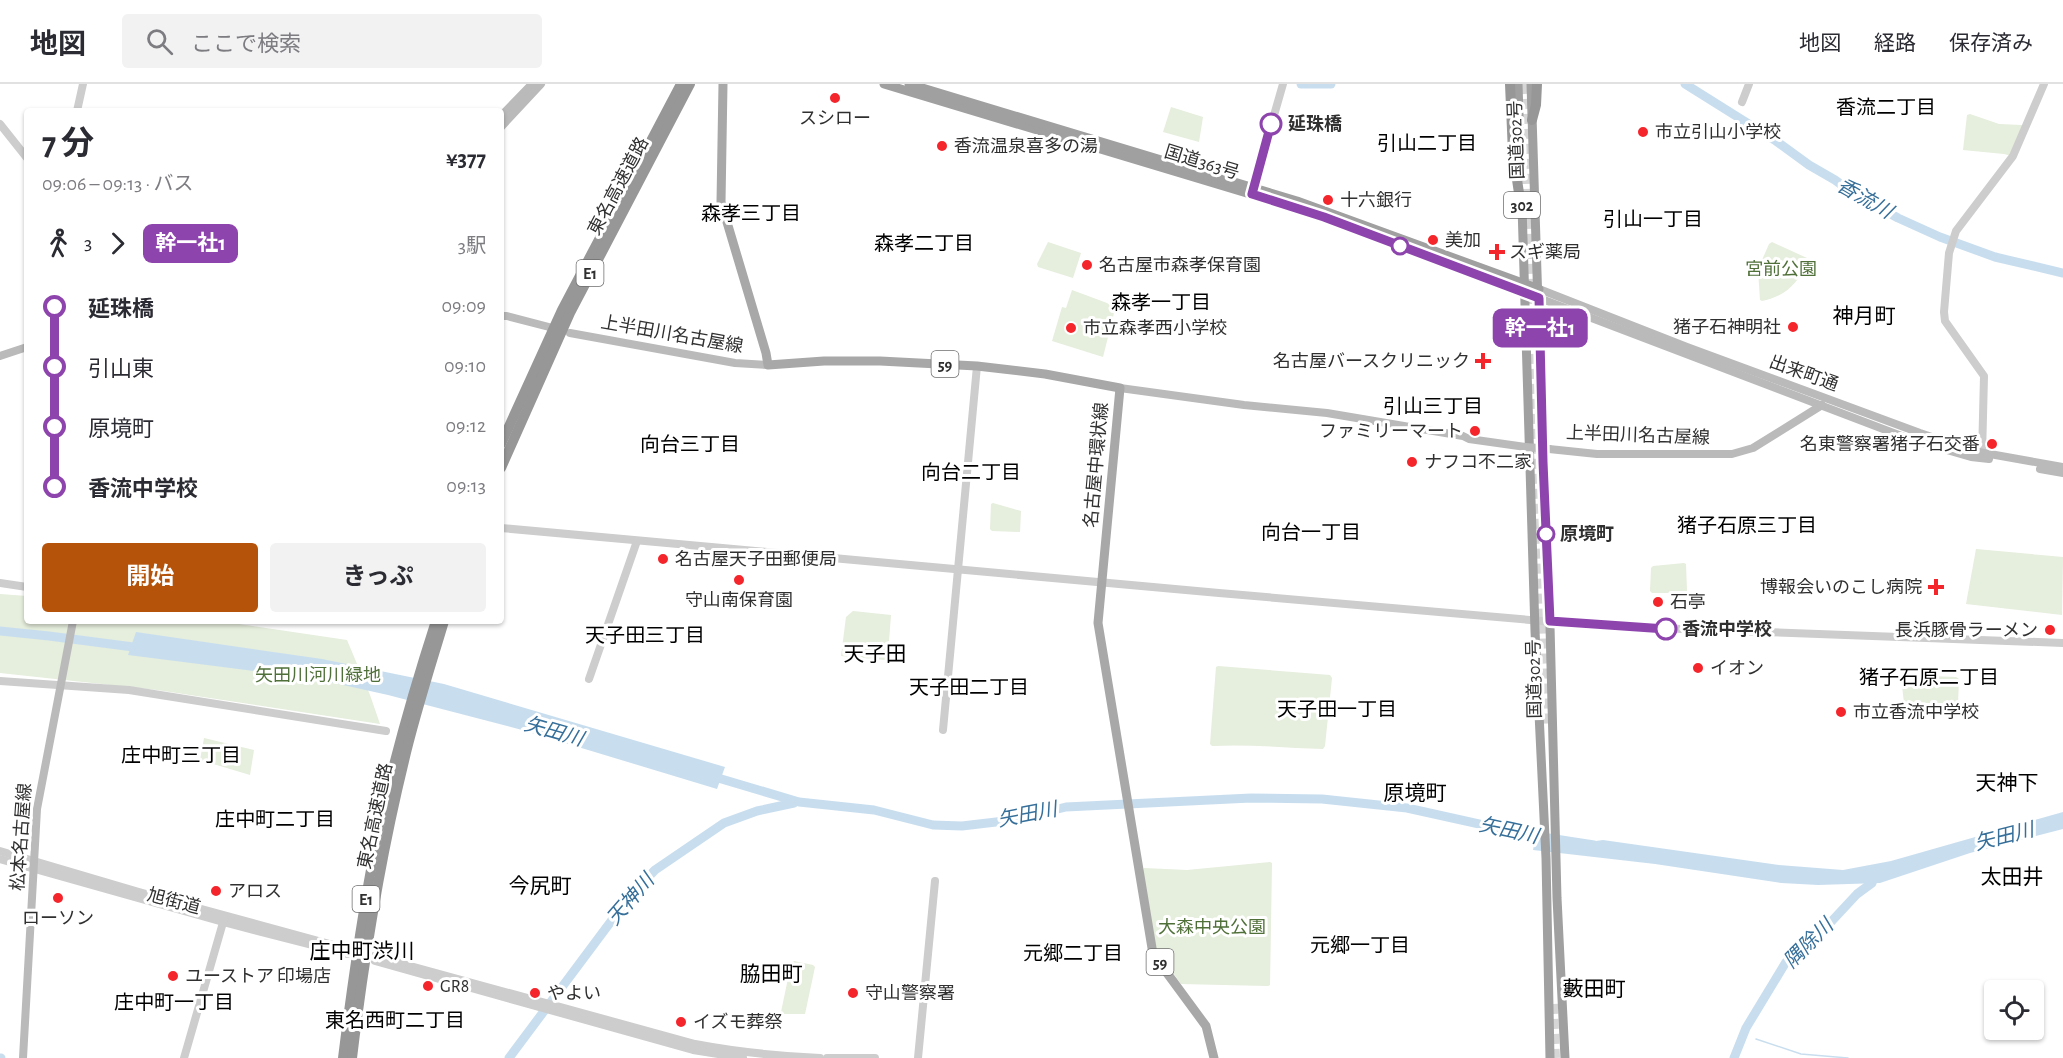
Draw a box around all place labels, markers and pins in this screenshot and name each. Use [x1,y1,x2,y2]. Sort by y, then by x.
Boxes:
marker: スシロー [828,91,842,105]
place label: スシロー [799,110,871,128]
marker: 延珠橋 [1260,113,1282,135]
place label: 延珠橋 [1288,114,1342,134]
place label: 市立引山小学校 [1655,122,1781,142]
marker: 市立引山小学校 [1636,125,1650,139]
place label: 香流温泉喜多の湯 [954,136,1098,156]
marker: 香流温泉喜多の湯 [935,139,949,153]
place label: 十六銀行 [1340,190,1412,210]
marker: 十六銀行 [1321,193,1335,207]
place label: 美加 [1445,230,1481,250]
marker: 美加 [1426,233,1440,247]
unlabelled marker [1391,237,1409,255]
place label: スギ薬局 [1509,242,1581,262]
marker: スギ薬局 [1490,245,1504,259]
place label: 名古屋市森孝保育園 [1099,255,1261,275]
marker: 名古屋市森孝保育園 [1080,258,1094,272]
place label: 市立森孝西小学校 [1083,318,1227,338]
place label: 猪子石神明社 [1673,318,1781,337]
marker: 猪子石神明社 [1786,320,1800,334]
marker: 市立森孝西小学校 [1064,321,1078,335]
place label: 名古屋バースクリニック [1273,351,1470,371]
marker: 名古屋バースクリニック [1474,352,1492,370]
place label: ファミリーマート [1319,423,1463,441]
marker: ファミリーマート [1468,424,1482,438]
place label: 名東警察署猪子石交番 [1800,434,1980,454]
marker: 名東警察署猪子石交番 [1985,437,1999,451]
place label: ナフコ不二家 [1424,453,1532,472]
marker: ナフコ不二家 [1405,455,1419,469]
marker: 原境町 [1537,525,1555,543]
place label: 原境町 [1560,525,1614,544]
place label: 名古屋天子田郵便局 [675,549,837,569]
marker: 名古屋天子田郵便局 [656,552,670,566]
marker: 守山南保育園 [732,573,746,587]
place label: 博報会いのこし病院 [1760,577,1922,597]
marker: 博報会いのこし病院 [1927,578,1945,596]
place label: 守山南保育園 [685,591,793,610]
place label: 石亭 [1670,593,1706,612]
marker: 石亭 [1651,595,1665,609]
marker: 香流中学校 [1655,618,1677,640]
place label: 香流中学校 [1682,619,1772,639]
place label: 長浜豚骨ラーメン [1895,620,2038,640]
marker: 長浜豚骨ラーメン [2043,623,2057,637]
place label: イオン [1710,659,1764,678]
marker: イオン [1691,661,1705,675]
place label: 市立香流中学校 [1853,702,1979,722]
marker: 市立香流中学校 [1834,705,1848,719]
place label: アロス [228,883,282,901]
marker: アロス [209,884,223,898]
marker: ローソン [51,891,65,905]
place label: ローソン [22,910,94,928]
place label: ユーストア 印場店 [185,966,331,986]
marker: ユーストア 印場店 [166,969,180,983]
place label: GR8 [440,978,469,996]
marker: GR8 [421,979,435,993]
place label: 守山警察署 [865,983,955,1003]
place label: やよい [547,984,601,1003]
marker: やよい [528,986,542,1000]
marker: 守山警察署 [846,986,860,1000]
place label: イズモ葬祭 [693,1012,782,1032]
marker: イズモ葬祭 [674,1015,688,1029]

